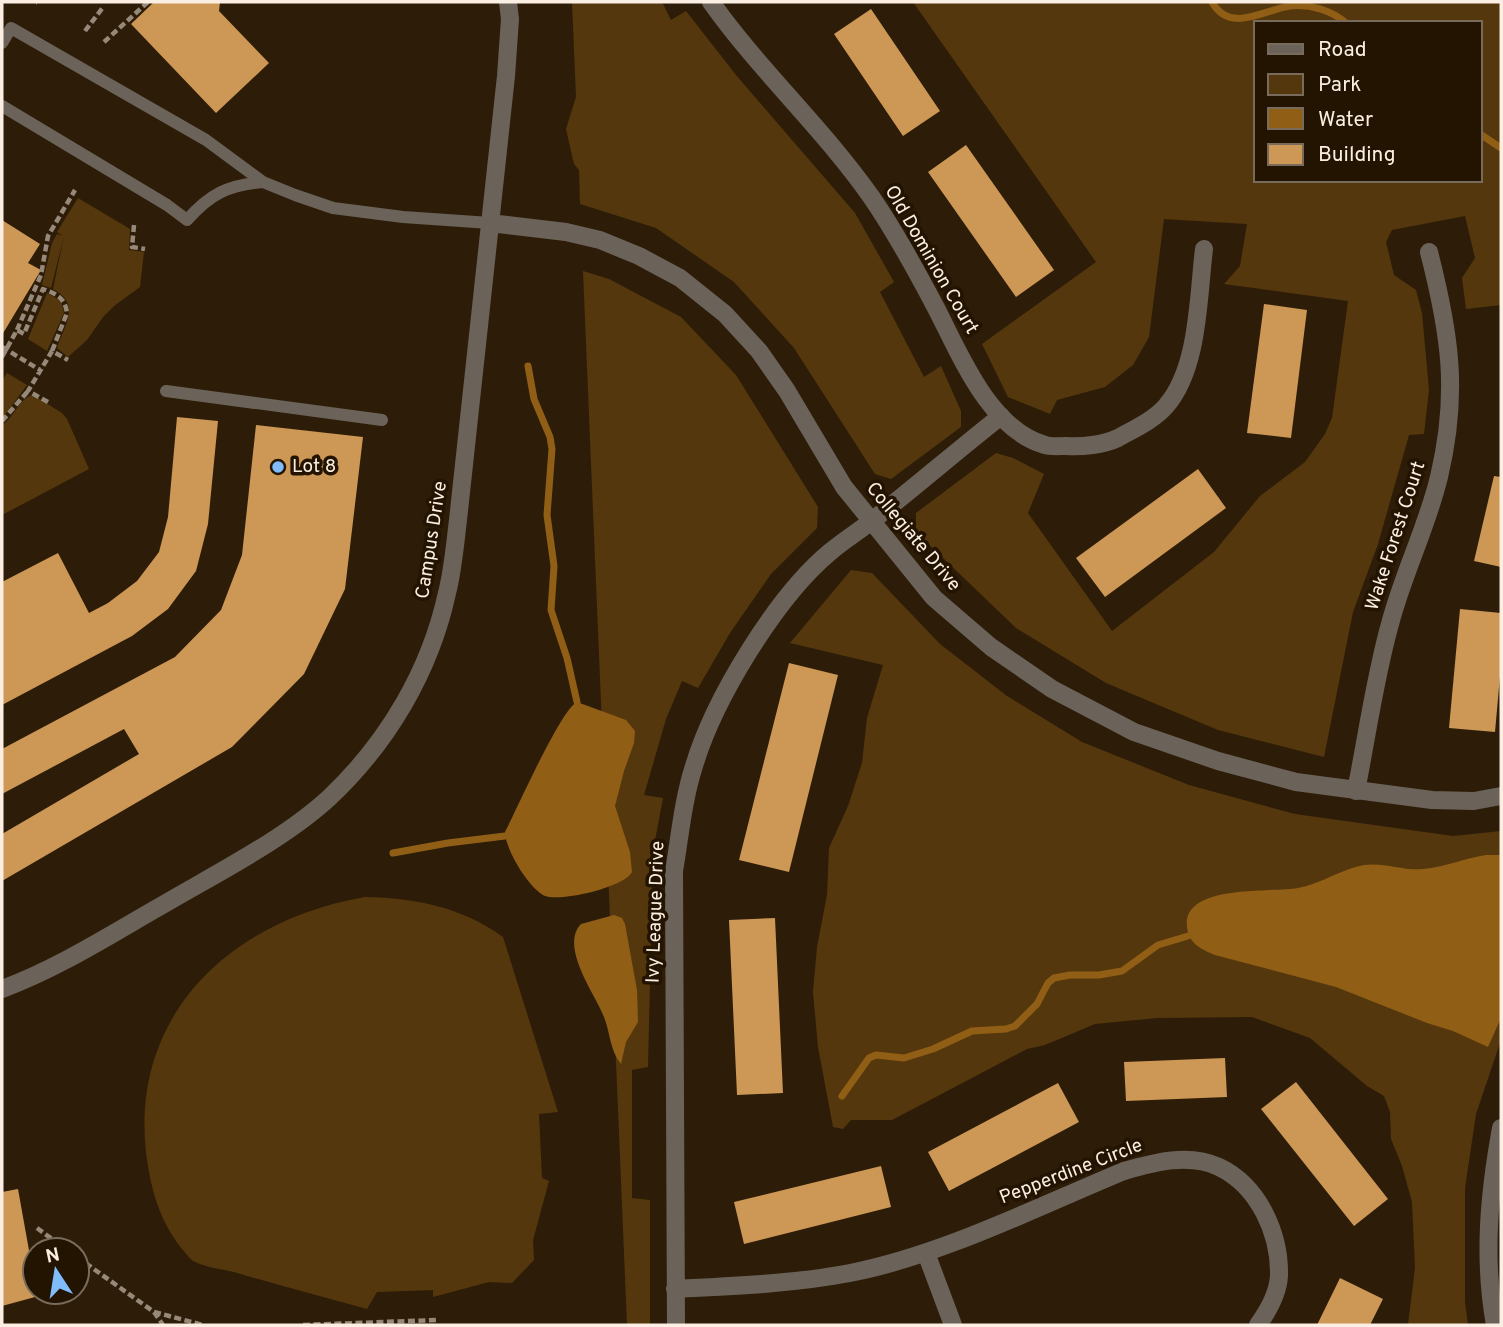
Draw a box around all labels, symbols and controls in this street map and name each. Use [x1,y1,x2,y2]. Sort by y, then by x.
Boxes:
legend [1254,21,1482,182]
text: Road [1318,37,1367,64]
text: Park [1318,72,1361,99]
text: Water [1318,107,1373,134]
text: Building [1318,142,1396,169]
street label: Old Dominion Court [879,181,983,339]
place label: Lot 8 [292,455,336,479]
street label: Wake Forest Court [1361,458,1431,614]
marker: Lot 8 [270,459,286,475]
street label: Collegiate Drive [860,477,966,597]
street label: Campus Drive [411,480,453,600]
street label: Ivy League Drive [642,841,670,983]
street label: Pepperdine Circle [996,1134,1146,1210]
north arrow [21,1236,91,1306]
text: N [44,1243,62,1269]

